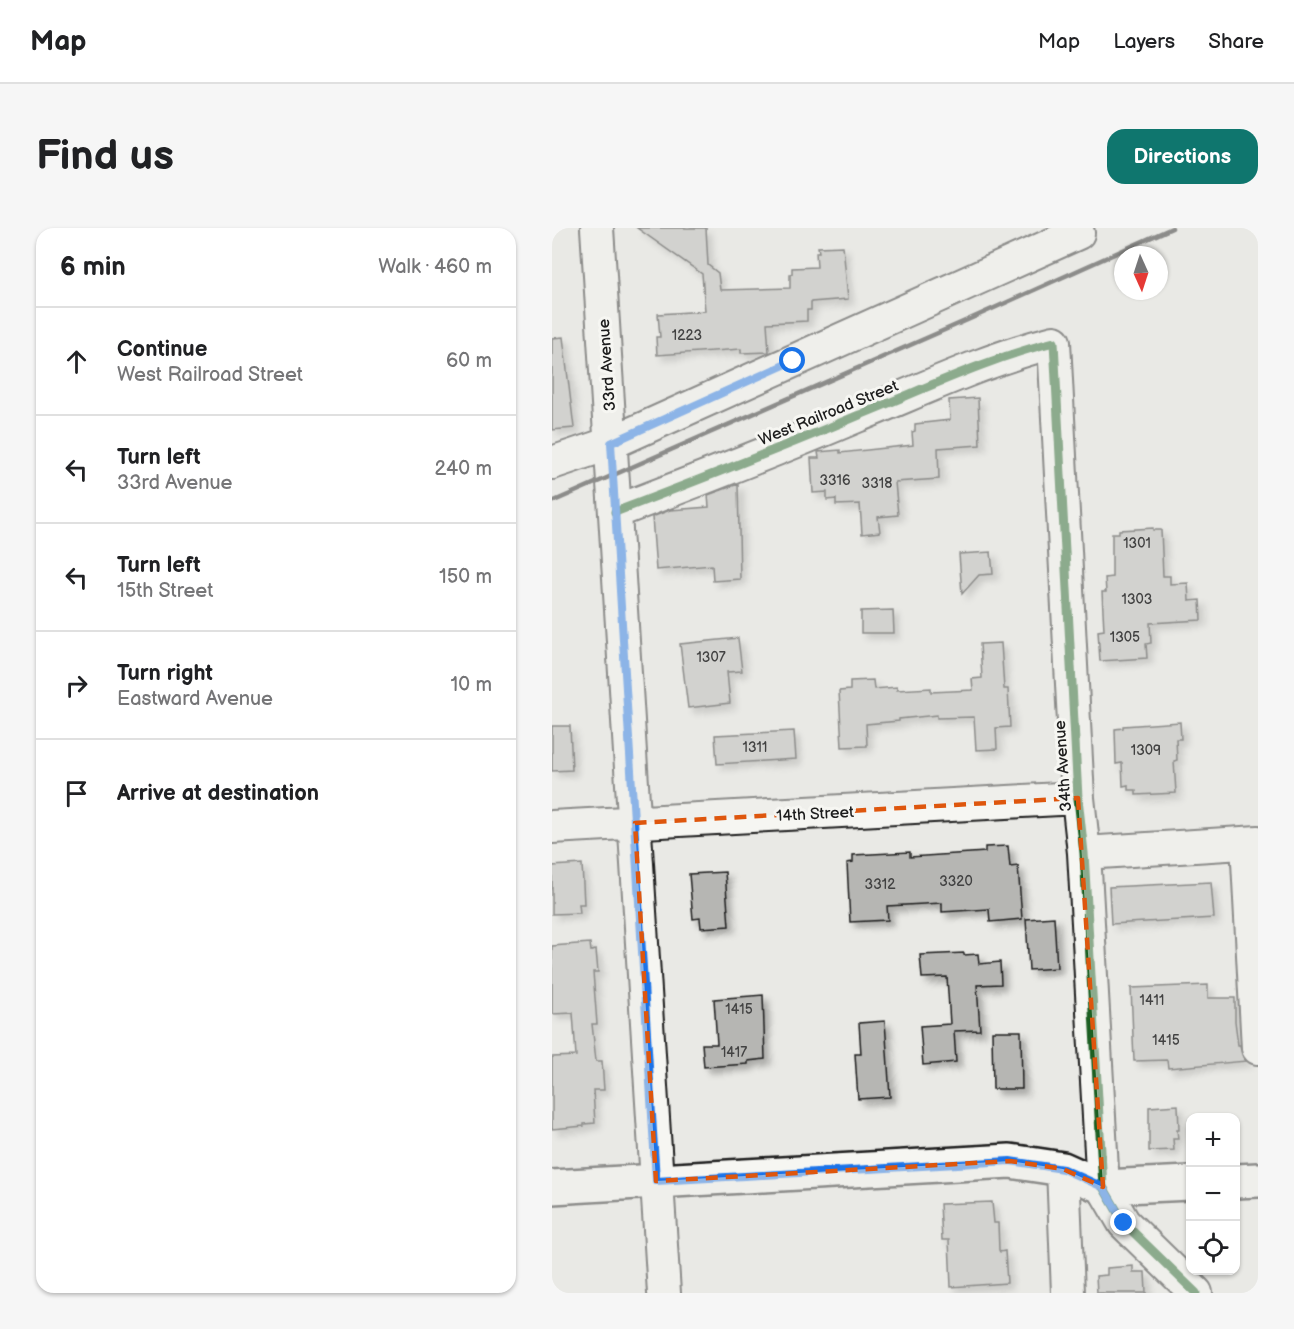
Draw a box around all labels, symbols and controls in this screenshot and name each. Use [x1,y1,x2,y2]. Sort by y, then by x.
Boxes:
text: Map [30,25,86,58]
text: Map [1038,29,1080,54]
text: Layers [1113,29,1175,54]
text: Share [1208,29,1264,54]
button: Directions [1107,129,1258,184]
text: Find us [36,131,174,182]
north arrow [1114,246,1168,300]
text: 6 min [60,252,126,283]
text: Walk · 460 m [378,255,492,279]
street label: 33rd Avenue [595,318,620,412]
house number: 1223 [672,327,702,344]
text: Continue [117,336,207,363]
icon: ahead [60,345,93,378]
route start [779,347,805,373]
text: 60 m [446,349,492,373]
text: West Railroad Street [117,363,303,387]
street label: West Railroad Street [756,377,901,450]
text: Turn left [117,444,201,471]
icon: left [60,453,93,486]
text: 240 m [435,457,492,481]
text: 33rd Avenue [117,471,232,495]
house number: 3316 [819,472,851,489]
house number: 3318 [862,475,892,492]
house number: 1301 [1123,535,1151,552]
text: Turn left [117,552,201,579]
icon: left [60,561,93,594]
text: 150 m [439,565,492,589]
text: 15th Street [117,579,213,603]
house number: 1303 [1122,591,1152,608]
house number: 1305 [1110,629,1140,646]
house number: 1307 [696,649,726,666]
text: Turn right [117,660,213,687]
icon: right [60,669,93,702]
text: 10 m [451,673,492,697]
text: Eastward Avenue [117,687,273,711]
street label: 34th Avenue [1051,719,1076,812]
house number: 1311 [743,739,767,756]
house number: 1309 [1131,742,1161,759]
icon: arrive [60,777,93,810]
text: Arrive at destination [117,780,319,807]
street label: 14th Street [776,803,854,826]
house number: 3320 [939,873,973,890]
house number: 3312 [865,876,896,893]
house number: 1411 [1140,992,1164,1009]
house number: 1415 [725,1001,753,1018]
house number: 1415 [1152,1032,1180,1049]
house number: 1417 [721,1044,747,1061]
map controls [1186,1113,1240,1275]
button: + [1186,1113,1240,1167]
button: − [1186,1167,1240,1221]
route end [1110,1209,1136,1235]
button: locate [1186,1221,1240,1275]

